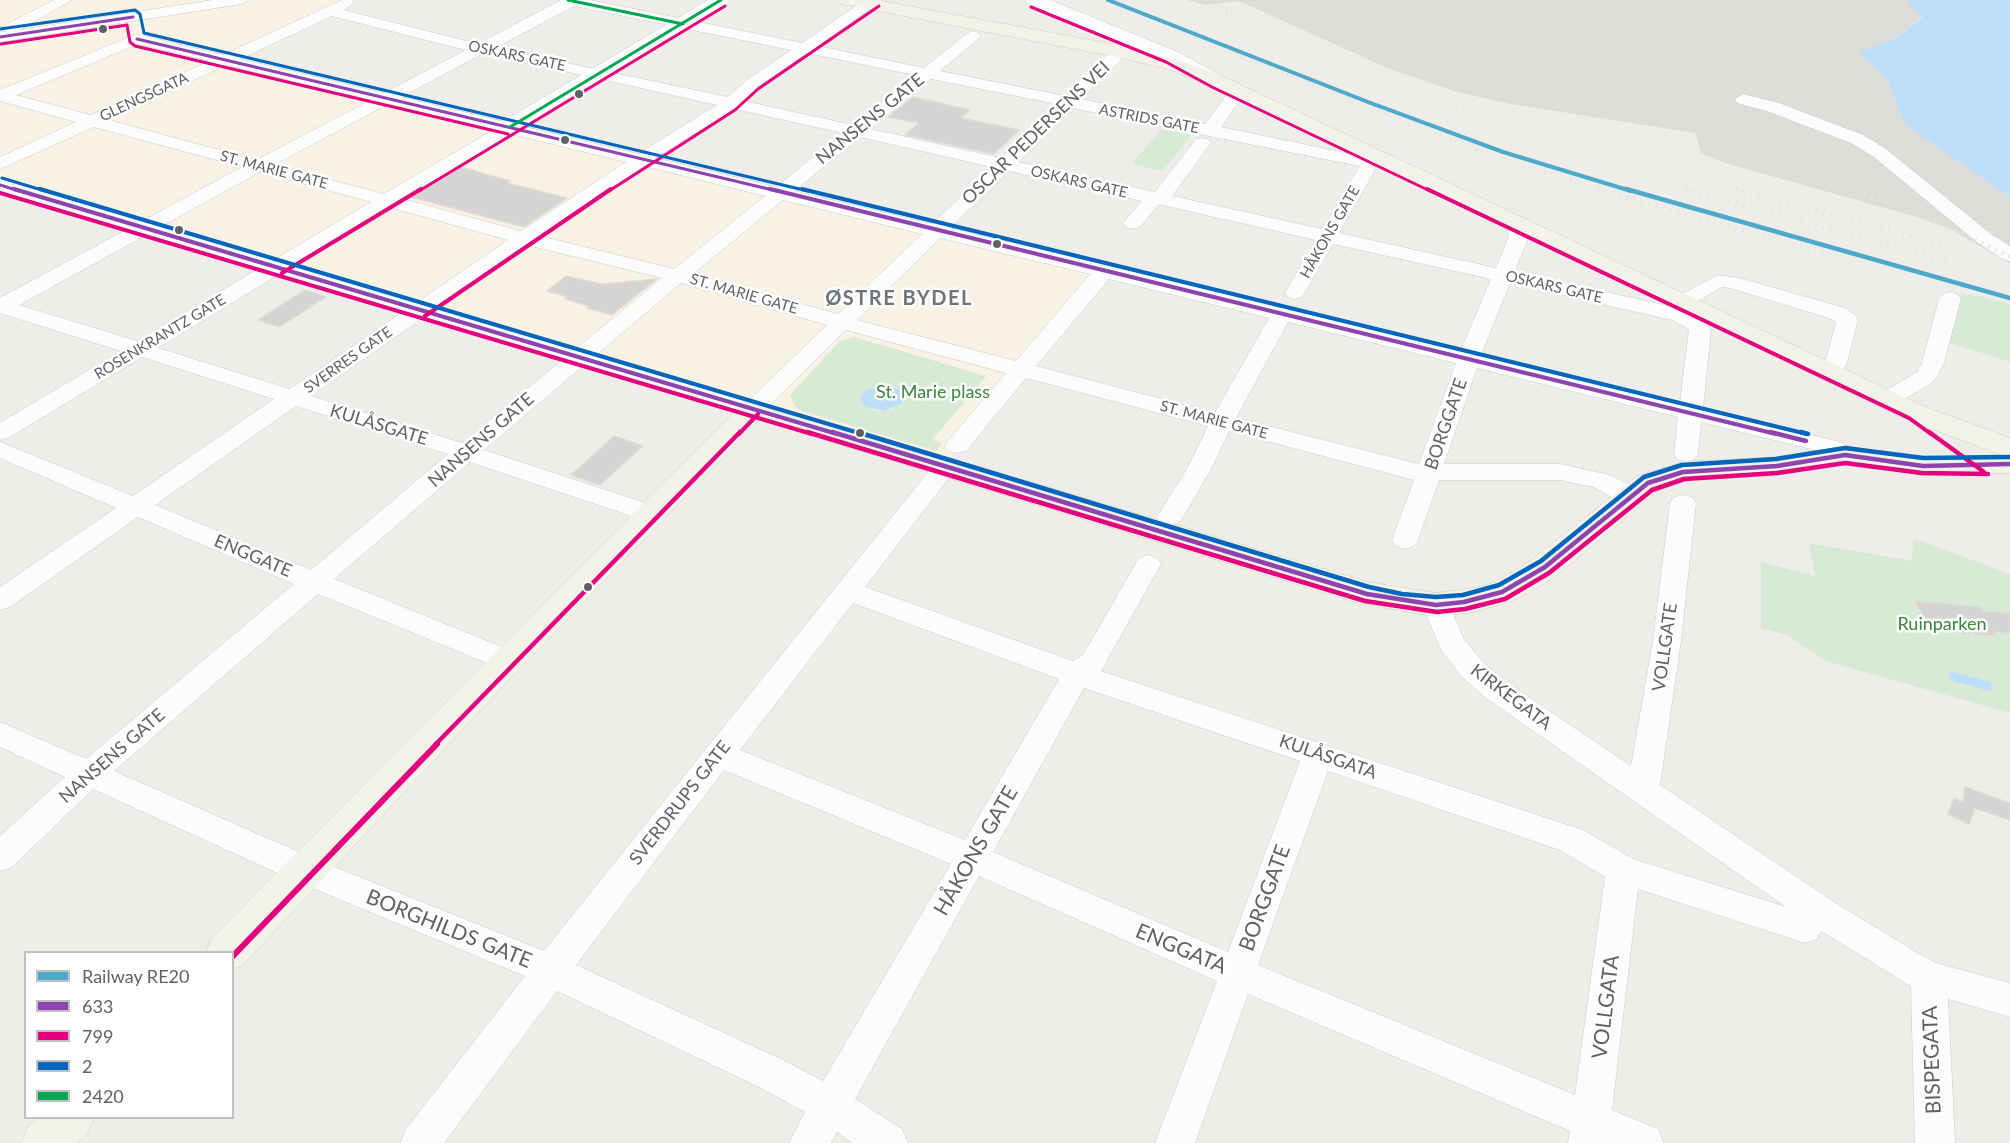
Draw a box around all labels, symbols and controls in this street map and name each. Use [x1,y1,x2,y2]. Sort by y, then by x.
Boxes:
unlabelled marker [97,23,109,35]
street label: OSKARS GATE [467,37,567,75]
street label: OSCAR PEDERSENS VEI [958,57,1114,209]
street label: GLENGSGATA [97,69,191,125]
street label: NANSENS GATE [812,69,928,169]
unlabelled marker [573,88,585,100]
street label: ASTRIDS GATE [1097,100,1201,138]
unlabelled marker [559,134,571,146]
street label: ST. MARIE GATE [218,147,330,193]
street label: OSKARS GATE [1029,162,1129,202]
street label: HÅKONS GATE [1296,183,1364,281]
unlabelled marker [173,224,185,236]
unlabelled marker [991,238,1003,250]
street label: OSKARS GATE [1504,267,1604,307]
street label: ST. MARIE GATE [688,270,800,318]
district label: ØSTRE BYDEL [825,287,973,311]
street label: ROSENKRANTZ GATE [91,291,229,383]
street label: SVERRES GATE [300,323,396,397]
street label: BORGGATE [1420,375,1472,473]
park label: St. Marie plass [876,381,990,403]
street label: NANSENS GATE [424,388,538,492]
street label: ST. MARIE GATE [1158,397,1270,443]
street label: KULÅSGATE [327,400,431,450]
unlabelled marker [854,427,866,439]
street label: ENGGATE [211,530,295,582]
unlabelled marker [582,581,594,593]
street label: VOLLGATE [1648,601,1682,693]
park label: Ruinparken [1897,613,1987,635]
street label: KIRKEGATA [1466,660,1556,734]
street label: NANSENS GATE [55,704,169,808]
street label: KULÅSGATA [1276,730,1380,784]
street label: SVERDRUPS GATE [625,737,735,869]
street label: HÅKONS GATE [929,782,1023,920]
street label: BORGGATE [1234,841,1296,955]
street label: BORGHILDS GATE [362,884,536,974]
street label: ENGGATA [1132,919,1230,979]
legend [24,951,234,1119]
street label: VOLLGATA [1587,954,1625,1060]
text: Railway RE20 [82,965,189,987]
text: 633 [82,995,113,1017]
street label: BISPEGATA [1918,1005,1946,1115]
text: 799 [82,1025,113,1047]
text: 2 [82,1055,92,1077]
text: 2420 [82,1085,124,1107]

